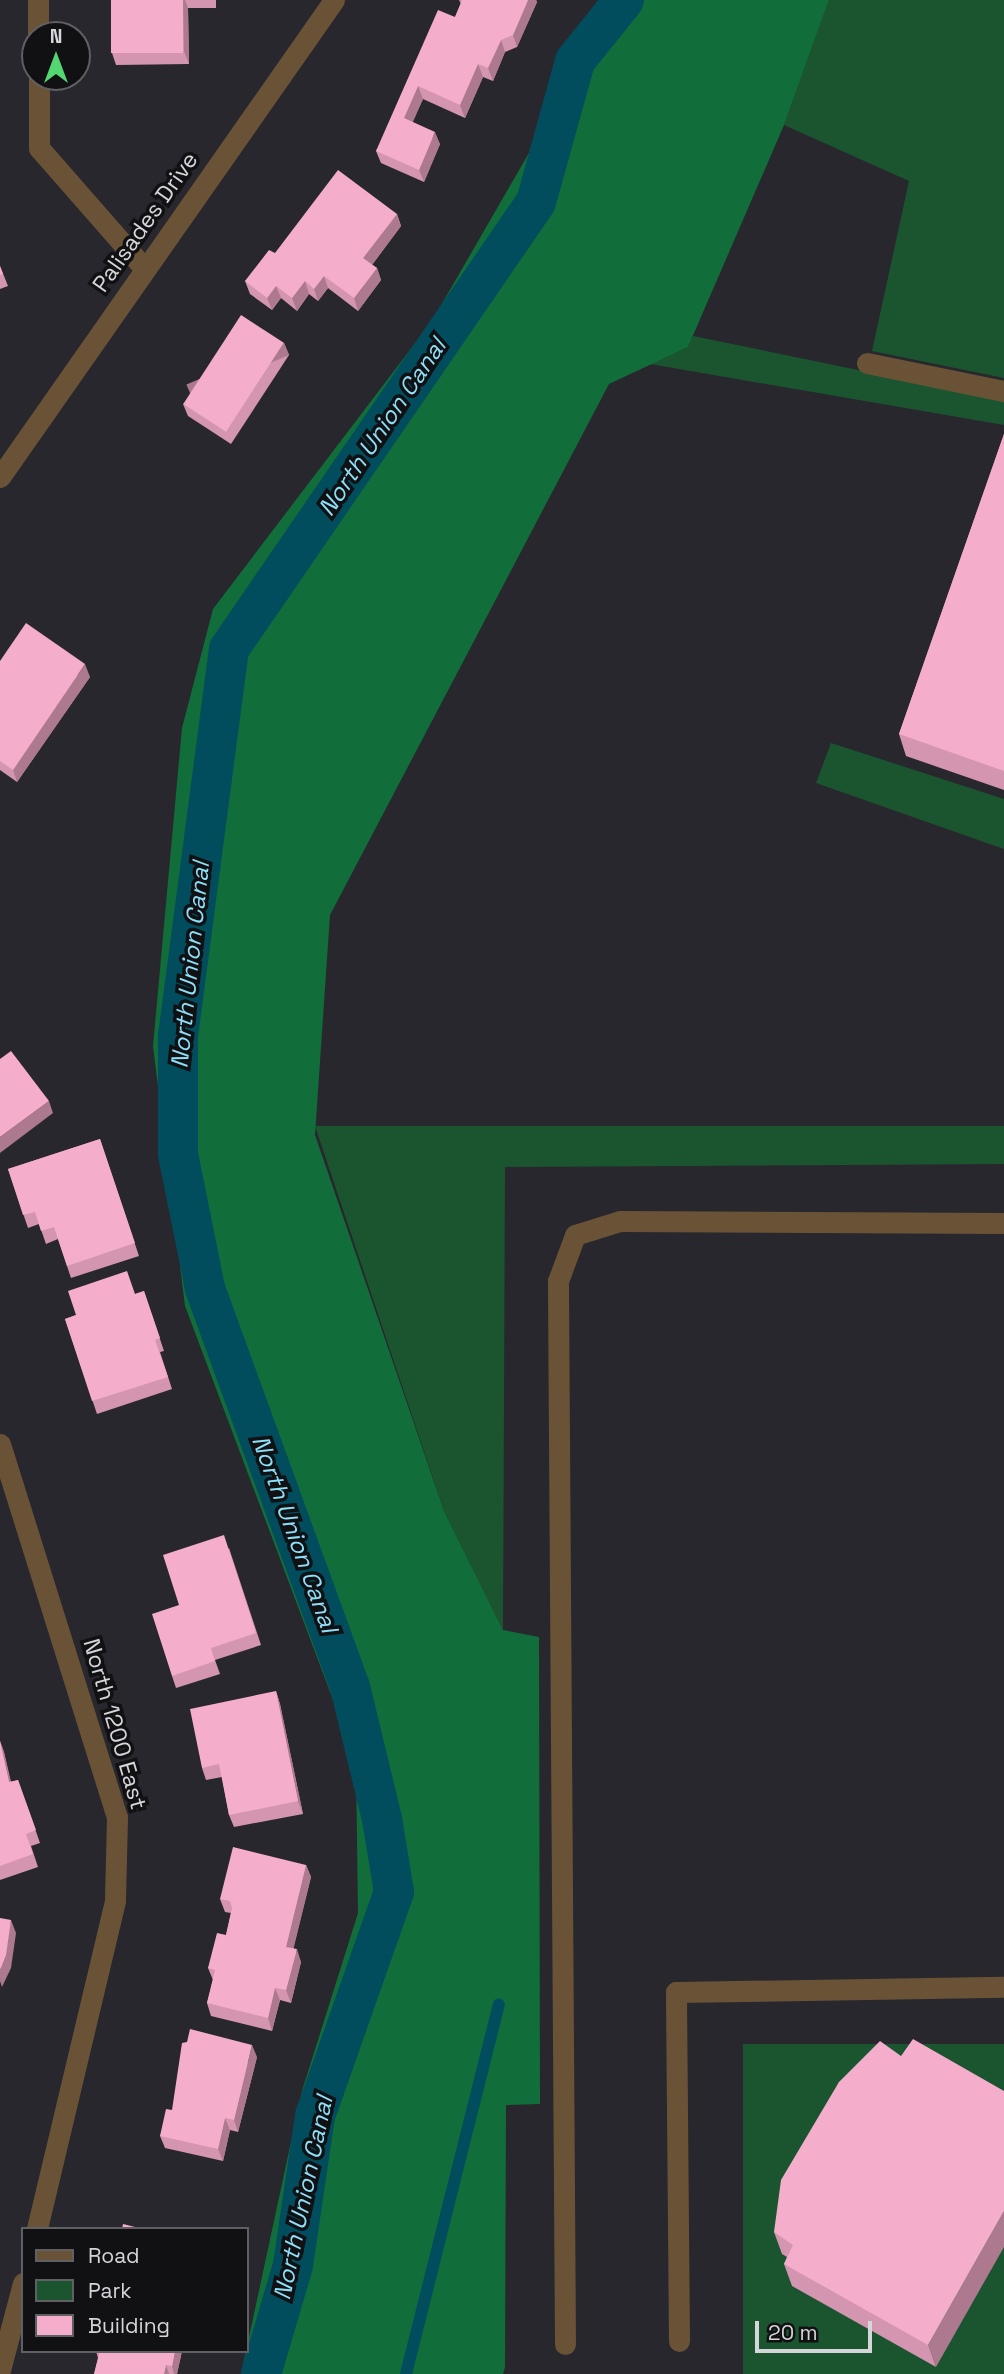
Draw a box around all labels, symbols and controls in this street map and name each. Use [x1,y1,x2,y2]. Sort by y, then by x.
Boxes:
north arrow [21,21,91,91]
text: N [50,24,62,49]
street label: Palisades Drive [87,147,203,297]
water label: North Union Canal [312,333,452,521]
water label: North Union Canal [165,860,215,1070]
water label: North Union Canal [246,1432,344,1636]
street label: North 1200 East [77,1636,153,1812]
water label: North Union Canal [267,2093,339,2303]
legend [21,2227,248,2353]
text: Road [88,2242,140,2269]
text: Park [88,2277,132,2304]
scale bar [759,2308,876,2352]
text: Building [88,2312,170,2339]
text: 20 m [768,2319,818,2346]

